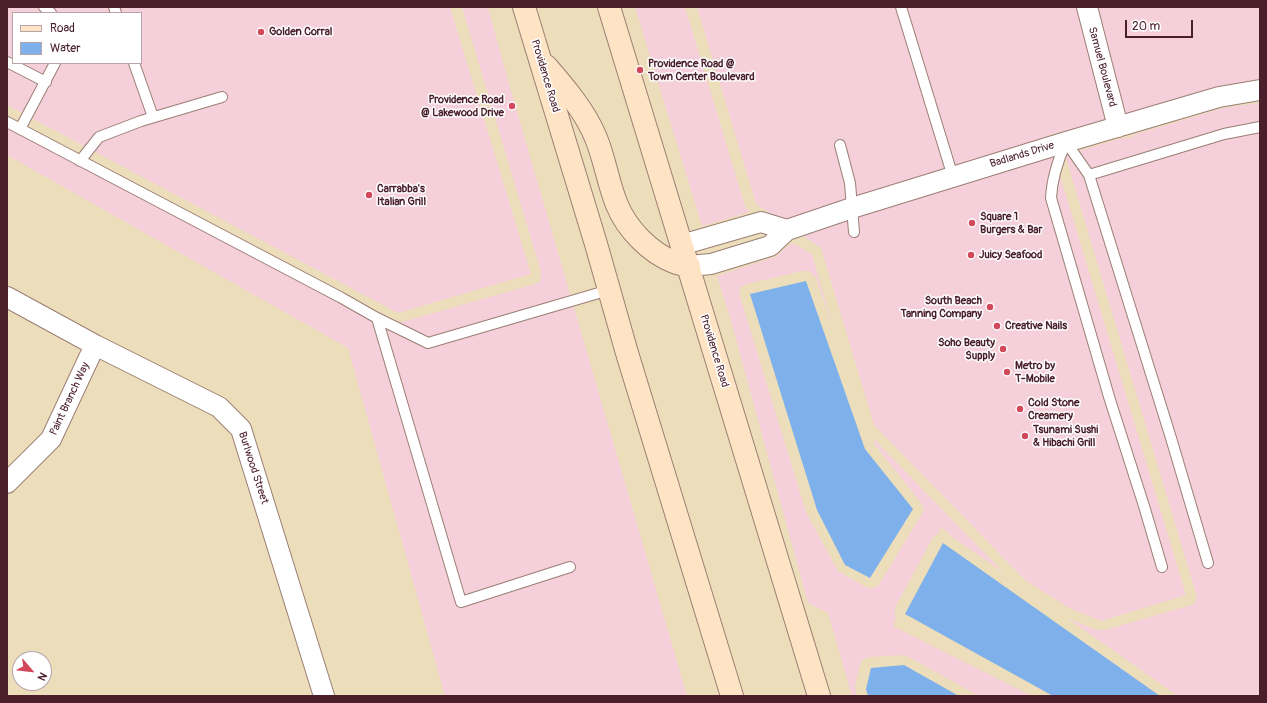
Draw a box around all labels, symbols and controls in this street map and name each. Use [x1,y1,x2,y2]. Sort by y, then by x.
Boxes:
legend [12,12,142,64]
scale bar [1127,12,1195,38]
text: 20 m [1132,19,1160,34]
text: Road [50,21,75,36]
place label: Golden Corral [269,25,332,39]
street label: Samuel Boulevard [1085,26,1119,108]
marker: Golden Corral [256,27,266,37]
street label: Providence Road [528,38,562,114]
text: Water [50,41,81,56]
place label: Providence Road @ Town Center Boulevard [648,57,755,83]
marker: Providence Road @ Town Center Boulevard [635,65,645,75]
place label: Providence Road @ Lakewood Drive [421,93,504,119]
marker: Providence Road @ Lakewood Drive [507,101,517,111]
street label: Badlands Drive [988,139,1056,171]
place label: Carrabba's Italian Grill [377,182,426,208]
marker: Carrabba's Italian Grill [364,190,374,200]
place label: Square 1 Burgers & Bar [980,210,1042,236]
marker: Square 1 Burgers & Bar [967,218,977,228]
place label: Juicy Seafood [979,248,1042,262]
marker: Juicy Seafood [966,250,976,260]
place label: South Beach Tanning Company [901,294,982,320]
marker: South Beach Tanning Company [985,302,995,312]
street label: Providence Road [697,313,731,389]
place label: Creative Nails [1005,319,1067,333]
marker: Creative Nails [992,321,1002,331]
place label: Soho Beauty Supply [938,336,995,362]
marker: Soho Beauty Supply [998,344,1008,354]
place label: Metro by T-Mobile [1015,359,1055,385]
street label: Paint Branch Way [47,360,93,438]
marker: Metro by T-Mobile [1002,367,1012,377]
place label: Cold Stone Creamery [1028,396,1079,422]
marker: Cold Stone Creamery [1015,404,1025,414]
place label: Tsunami Sushi & Hibachi Grill [1033,423,1098,449]
street label: Burlwood Street [235,430,271,506]
marker: Tsunami Sushi & Hibachi Grill [1020,431,1030,441]
north arrow [12,651,52,691]
text: N [35,670,50,683]

